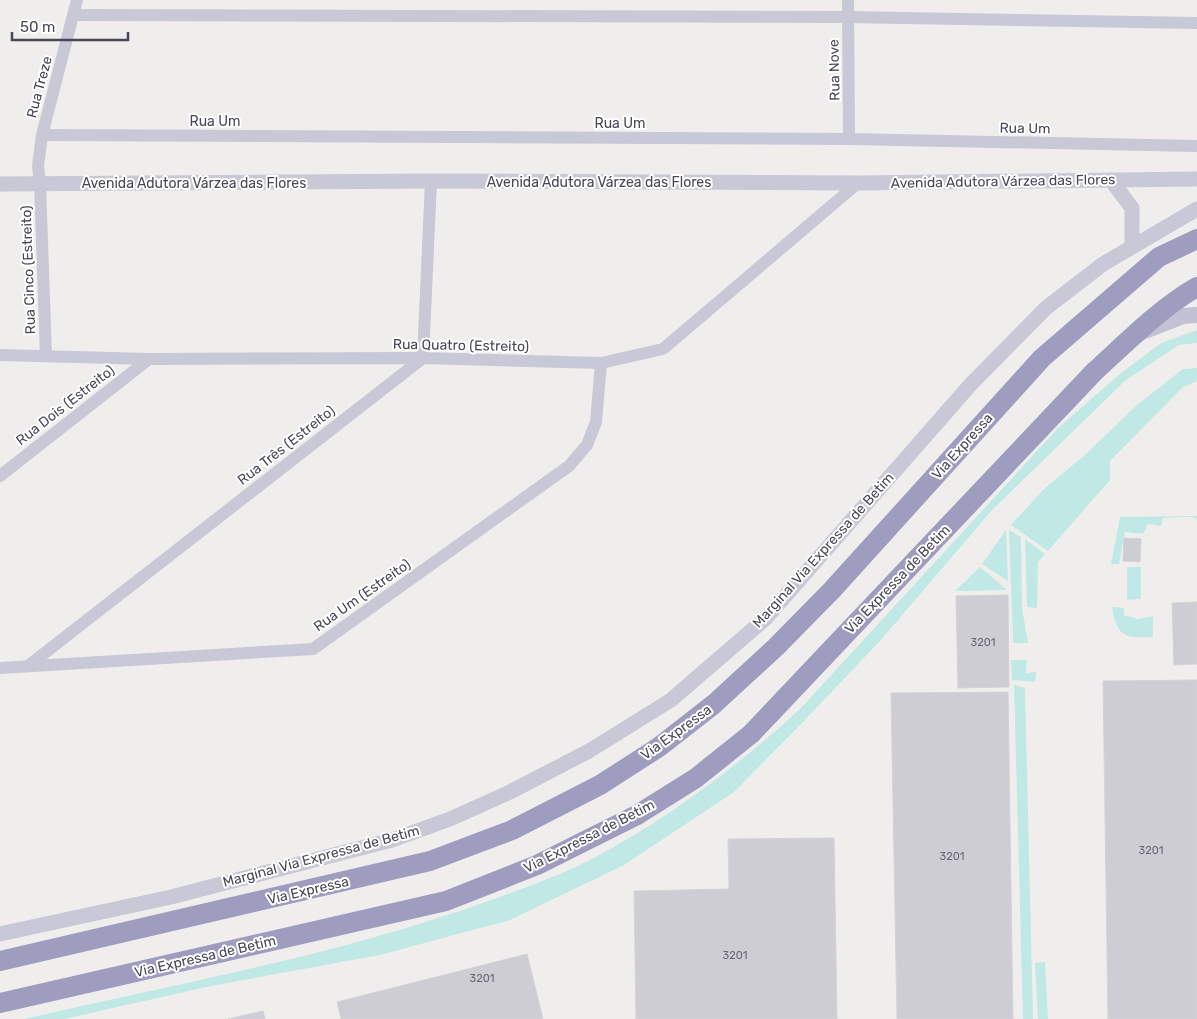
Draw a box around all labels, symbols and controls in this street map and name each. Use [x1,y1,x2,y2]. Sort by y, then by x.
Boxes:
scale bar [12,10,129,42]
text: 50 m [20,18,55,36]
street label: Rua Nove [825,39,844,101]
street label: Rua Treze [23,54,56,120]
street label: Rua Um [189,113,241,130]
street label: Rua Um [594,115,646,132]
street label: Rua Um [999,120,1051,137]
street label: Avenida Adutora Várzea das Flores [891,171,1115,192]
street label: Avenida Adutora Várzea das Flores [487,174,711,191]
street label: Avenida Adutora Várzea das Flores [82,175,306,192]
street label: Rua Cinco (Estreito) [18,205,39,335]
street label: Rua Quatro (Estreito) [393,336,529,355]
street label: Rua Dois (Estreito) [13,362,118,449]
street label: Rua Três (Estreito) [234,402,338,489]
street label: Via Expressa [928,410,996,483]
street label: Marginal Via Expressa de Betim [749,469,897,631]
street label: Via Expressa de Betim [841,521,953,637]
street label: Rua Um (Estreito) [311,556,414,635]
house number: 3201 [971,636,995,649]
street label: Via Expressa [638,701,715,764]
street label: Via Expressa de Betim [521,796,657,877]
street label: Marginal Via Expressa de Betim [221,822,421,890]
house number: 3201 [1139,844,1163,857]
house number: 3201 [940,850,964,863]
street label: Via Expressa [266,872,350,908]
street label: Via Expressa de Betim [133,932,277,981]
house number: 3201 [723,949,747,962]
house number: 3201 [470,972,494,985]

